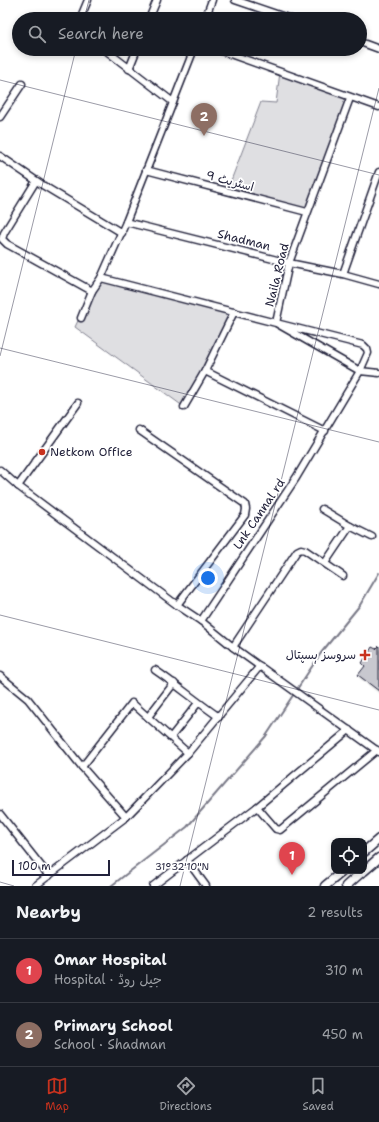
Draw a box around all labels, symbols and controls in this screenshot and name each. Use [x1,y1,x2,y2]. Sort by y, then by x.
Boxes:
search box [12,12,367,56]
icon: search [26,23,48,45]
text: Search here [58,24,144,44]
pin: 2 [191,103,217,136]
street label: اسٹریٹ 9 [204,167,256,195]
street label: Shadman [216,226,272,254]
street label: Naila Road [261,241,293,308]
place label: Netkom Office [50,444,133,460]
marker: Netkom Office [37,447,47,457]
street label: Lnk Cannal rd [229,475,289,552]
your location [198,568,218,588]
place label: سروسز ہسپتال [286,647,356,664]
marker: سروسز ہسپتال [359,649,371,661]
map controls [331,838,367,874]
button: locate [331,838,367,874]
pin: 1 [279,842,305,875]
scale bar [12,858,110,877]
text: 100 m [18,859,51,874]
text: 31°32'10"N [155,860,209,873]
text: Nearby [16,901,81,923]
text: 2 results [307,904,363,921]
text: Omar Hospital [54,950,167,970]
text: 1 [26,962,32,979]
text: 310 m [325,962,363,979]
text: Hospital · جیل روڈ [54,971,162,988]
text: Primary School [54,1016,173,1036]
text: 2 [24,1026,34,1043]
text: 450 m [322,1026,363,1043]
text: School · Shadman [54,1036,166,1053]
tab: Map [45,1075,69,1114]
tab: Directions [159,1075,212,1114]
tab: Saved [302,1075,334,1114]

